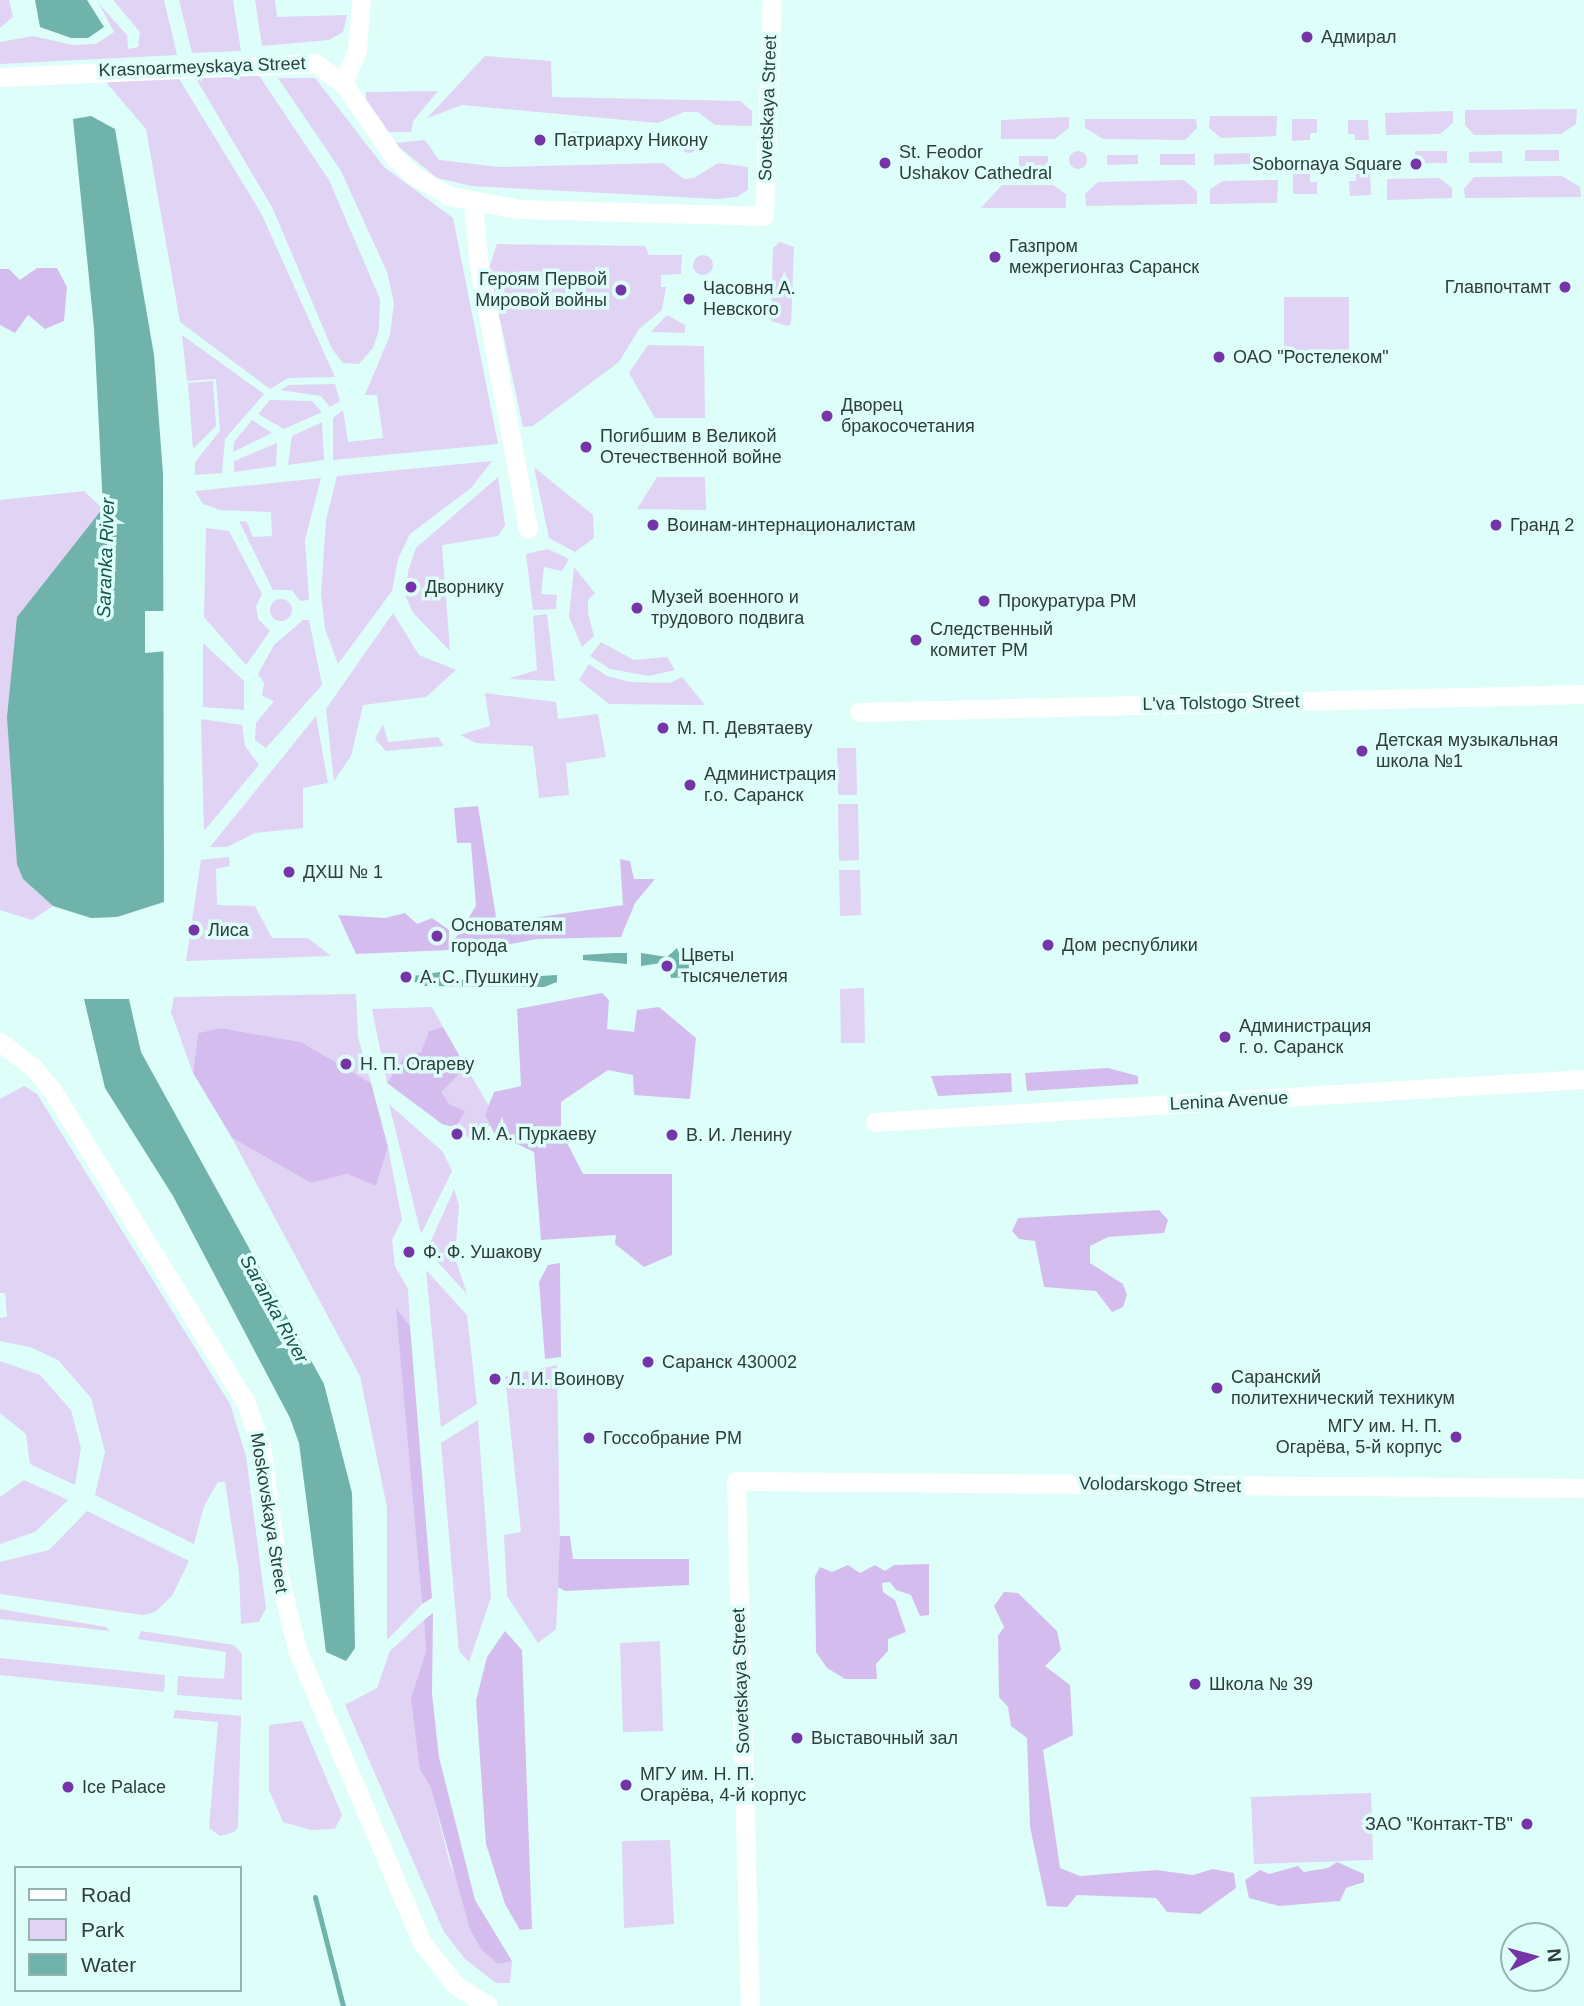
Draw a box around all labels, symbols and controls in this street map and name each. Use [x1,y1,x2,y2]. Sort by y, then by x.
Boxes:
place label: Адмирал [1321,26,1396,48]
marker: Адмирал [1299,29,1315,45]
street label: Sovetskaya Street [755,35,781,181]
street label: Krasnoarmeyskaya Street [98,53,306,81]
place label: Патриарху Никону [554,129,708,151]
marker: Патриарху Никону [532,132,548,148]
place label: St. Feodor Ushakov Cathedral [899,142,1052,184]
place label: Sobornaya Square [1252,153,1402,175]
marker: St. Feodor Ushakov Cathedral [877,155,893,171]
marker: Sobornaya Square [1408,156,1424,172]
place label: Газпром межрегионгаз Саранск [1009,236,1199,278]
marker: Газпром межрегионгаз Саранск [987,249,1003,265]
place label: Героям Первой Мировой войны [475,269,607,312]
place label: Главпочтамт [1445,276,1551,298]
place label: Часовня А. Невского [703,278,795,320]
marker: Главпочтамт [1557,279,1573,295]
marker: Героям Первой Мировой войны [613,282,629,298]
marker: Часовня А. Невского [681,291,697,307]
place label: ОАО "Ростелеком" [1233,346,1389,368]
marker: ОАО "Ростелеком" [1211,349,1227,365]
place label: Дворец бракосочетания [841,395,975,438]
marker: Дворец бракосочетания [819,408,835,424]
place label: Погибшим в Великой Отечественной войне [600,426,782,468]
marker: Погибшим в Великой Отечественной войне [578,439,594,455]
water label: Saranka River [93,497,119,619]
place label: Воинам-интернационалистам [667,514,916,536]
place label: Гранд 2 [1510,514,1574,536]
marker: Воинам-интернационалистам [645,517,661,533]
marker: Гранд 2 [1488,517,1504,533]
place label: Дворнику [425,576,504,598]
marker: Дворнику [403,579,419,595]
place label: Музей военного и трудового подвига [651,587,804,630]
place label: Прокуратура РМ [998,590,1137,612]
marker: Прокуратура РМ [976,593,992,609]
marker: Музей военного и трудового подвига [629,600,645,616]
place label: Следственный комитет РМ [930,619,1053,662]
marker: Следственный комитет РМ [908,632,924,648]
street label: L'va Tolstogo Street [1142,691,1300,715]
place label: М. П. Девятаеву [677,717,812,739]
marker: М. П. Девятаеву [655,720,671,736]
place label: Детская музыкальная школа №1 [1376,730,1558,772]
marker: Детская музыкальная школа №1 [1354,743,1370,759]
place label: Администрация г.о. Саранск [704,764,836,806]
marker: Администрация г.о. Саранск [682,777,698,793]
place label: ДХШ № 1 [303,861,383,883]
marker: ДХШ № 1 [281,864,297,880]
place label: Основателям города [451,915,563,958]
place label: Лиса [208,919,249,941]
marker: Лиса [186,922,202,938]
marker: Основателям города [429,928,445,944]
place label: Дом республики [1062,934,1198,956]
marker: Дом республики [1040,937,1056,953]
place label: Цветы тысячелетия [681,945,788,988]
marker: Цветы тысячелетия [659,958,675,974]
place label: А. С. Пушкину [420,966,538,988]
marker: А. С. Пушкину [398,969,414,985]
place label: Администрация г. о. Саранск [1239,1016,1371,1058]
marker: Администрация г. о. Саранск [1217,1029,1233,1045]
place label: Н. П. Огареву [360,1053,474,1075]
marker: Н. П. Огареву [338,1056,354,1072]
street label: Lenina Avenue [1169,1087,1289,1115]
place label: М. А. Пуркаеву [471,1123,596,1145]
place label: В. И. Ленину [686,1124,792,1146]
marker: М. А. Пуркаеву [449,1126,465,1142]
marker: В. И. Ленину [664,1127,680,1143]
place label: Ф. Ф. Ушакову [423,1241,542,1263]
marker: Ф. Ф. Ушакову [401,1244,417,1260]
water label: Saranka River [235,1251,313,1367]
place label: Саранск 430002 [662,1351,797,1373]
marker: Саранск 430002 [640,1354,656,1370]
place label: Саранский политехнический техникум [1231,1367,1455,1410]
place label: Л. И. Воинову [509,1368,624,1390]
marker: Л. И. Воинову [487,1371,503,1387]
marker: Саранский политехнический техникум [1209,1380,1225,1396]
place label: МГУ им. Н. П. Огарёва, 5-й корпус [1276,1416,1442,1458]
place label: Госсобрание РМ [603,1427,742,1449]
marker: МГУ им. Н. П. Огарёва, 5-й корпус [1448,1429,1464,1445]
marker: Госсобрание РМ [581,1430,597,1446]
street label: Moskovskaya Street [246,1431,292,1595]
street label: Volodarskogo Street [1079,1473,1241,1497]
street label: Sovetskaya Street [728,1608,754,1754]
place label: Школа № 39 [1209,1673,1313,1695]
marker: Школа № 39 [1187,1676,1203,1692]
place label: Выставочный зал [811,1727,958,1749]
marker: Выставочный зал [789,1730,805,1746]
place label: МГУ им. Н. П. Огарёва, 4-й корпус [640,1764,806,1806]
place label: Ice Palace [82,1776,166,1798]
marker: МГУ им. Н. П. Огарёва, 4-й корпус [618,1777,634,1793]
marker: Ice Palace [60,1779,76,1795]
place label: ЗАО "Контакт-ТВ" [1365,1813,1513,1835]
marker: ЗАО "Контакт-ТВ" [1519,1816,1535,1832]
legend [14,1866,242,1992]
text: Road [81,1883,131,1906]
text: Park [81,1918,124,1941]
north arrow [1500,1922,1570,1992]
text: N [1543,1948,1565,1963]
text: Water [81,1953,136,1976]

